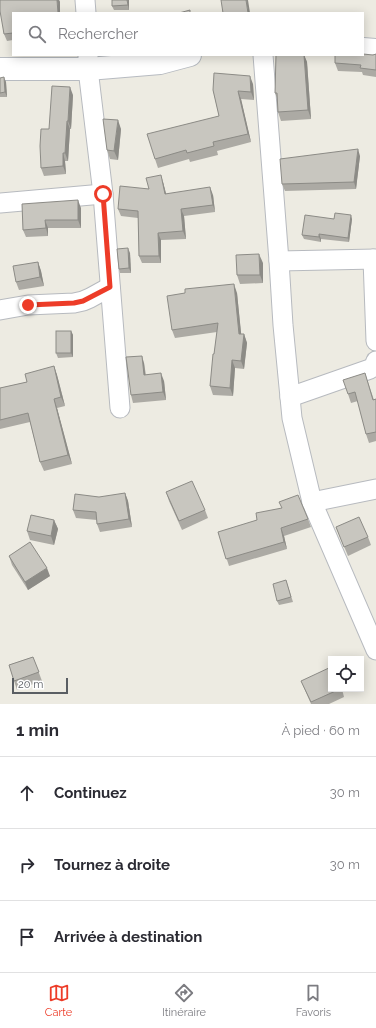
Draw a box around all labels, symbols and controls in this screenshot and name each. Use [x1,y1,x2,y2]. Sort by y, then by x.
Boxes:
search box [12,12,364,56]
icon: search [26,23,48,45]
text: Rechercher [58,25,138,43]
route start [94,185,112,203]
route end [19,296,37,314]
map controls [328,656,364,692]
button: locate [328,656,364,692]
scale bar [12,676,68,695]
text: 20 m [18,678,43,691]
text: 1 min [16,720,59,740]
text: À pied · 60 m [282,723,360,738]
icon: ahead [16,782,38,804]
text: Continuez [54,784,127,802]
text: 30 m [330,785,360,800]
icon: right [16,854,38,876]
text: Tournez à droite [54,856,170,874]
text: 30 m [330,857,360,872]
icon: arrive [16,926,38,948]
text: Arrivée à destination [54,928,202,946]
tab: Carte [45,982,72,1019]
tab: Itinéraire [162,982,206,1019]
tab: Favoris [296,982,331,1019]

